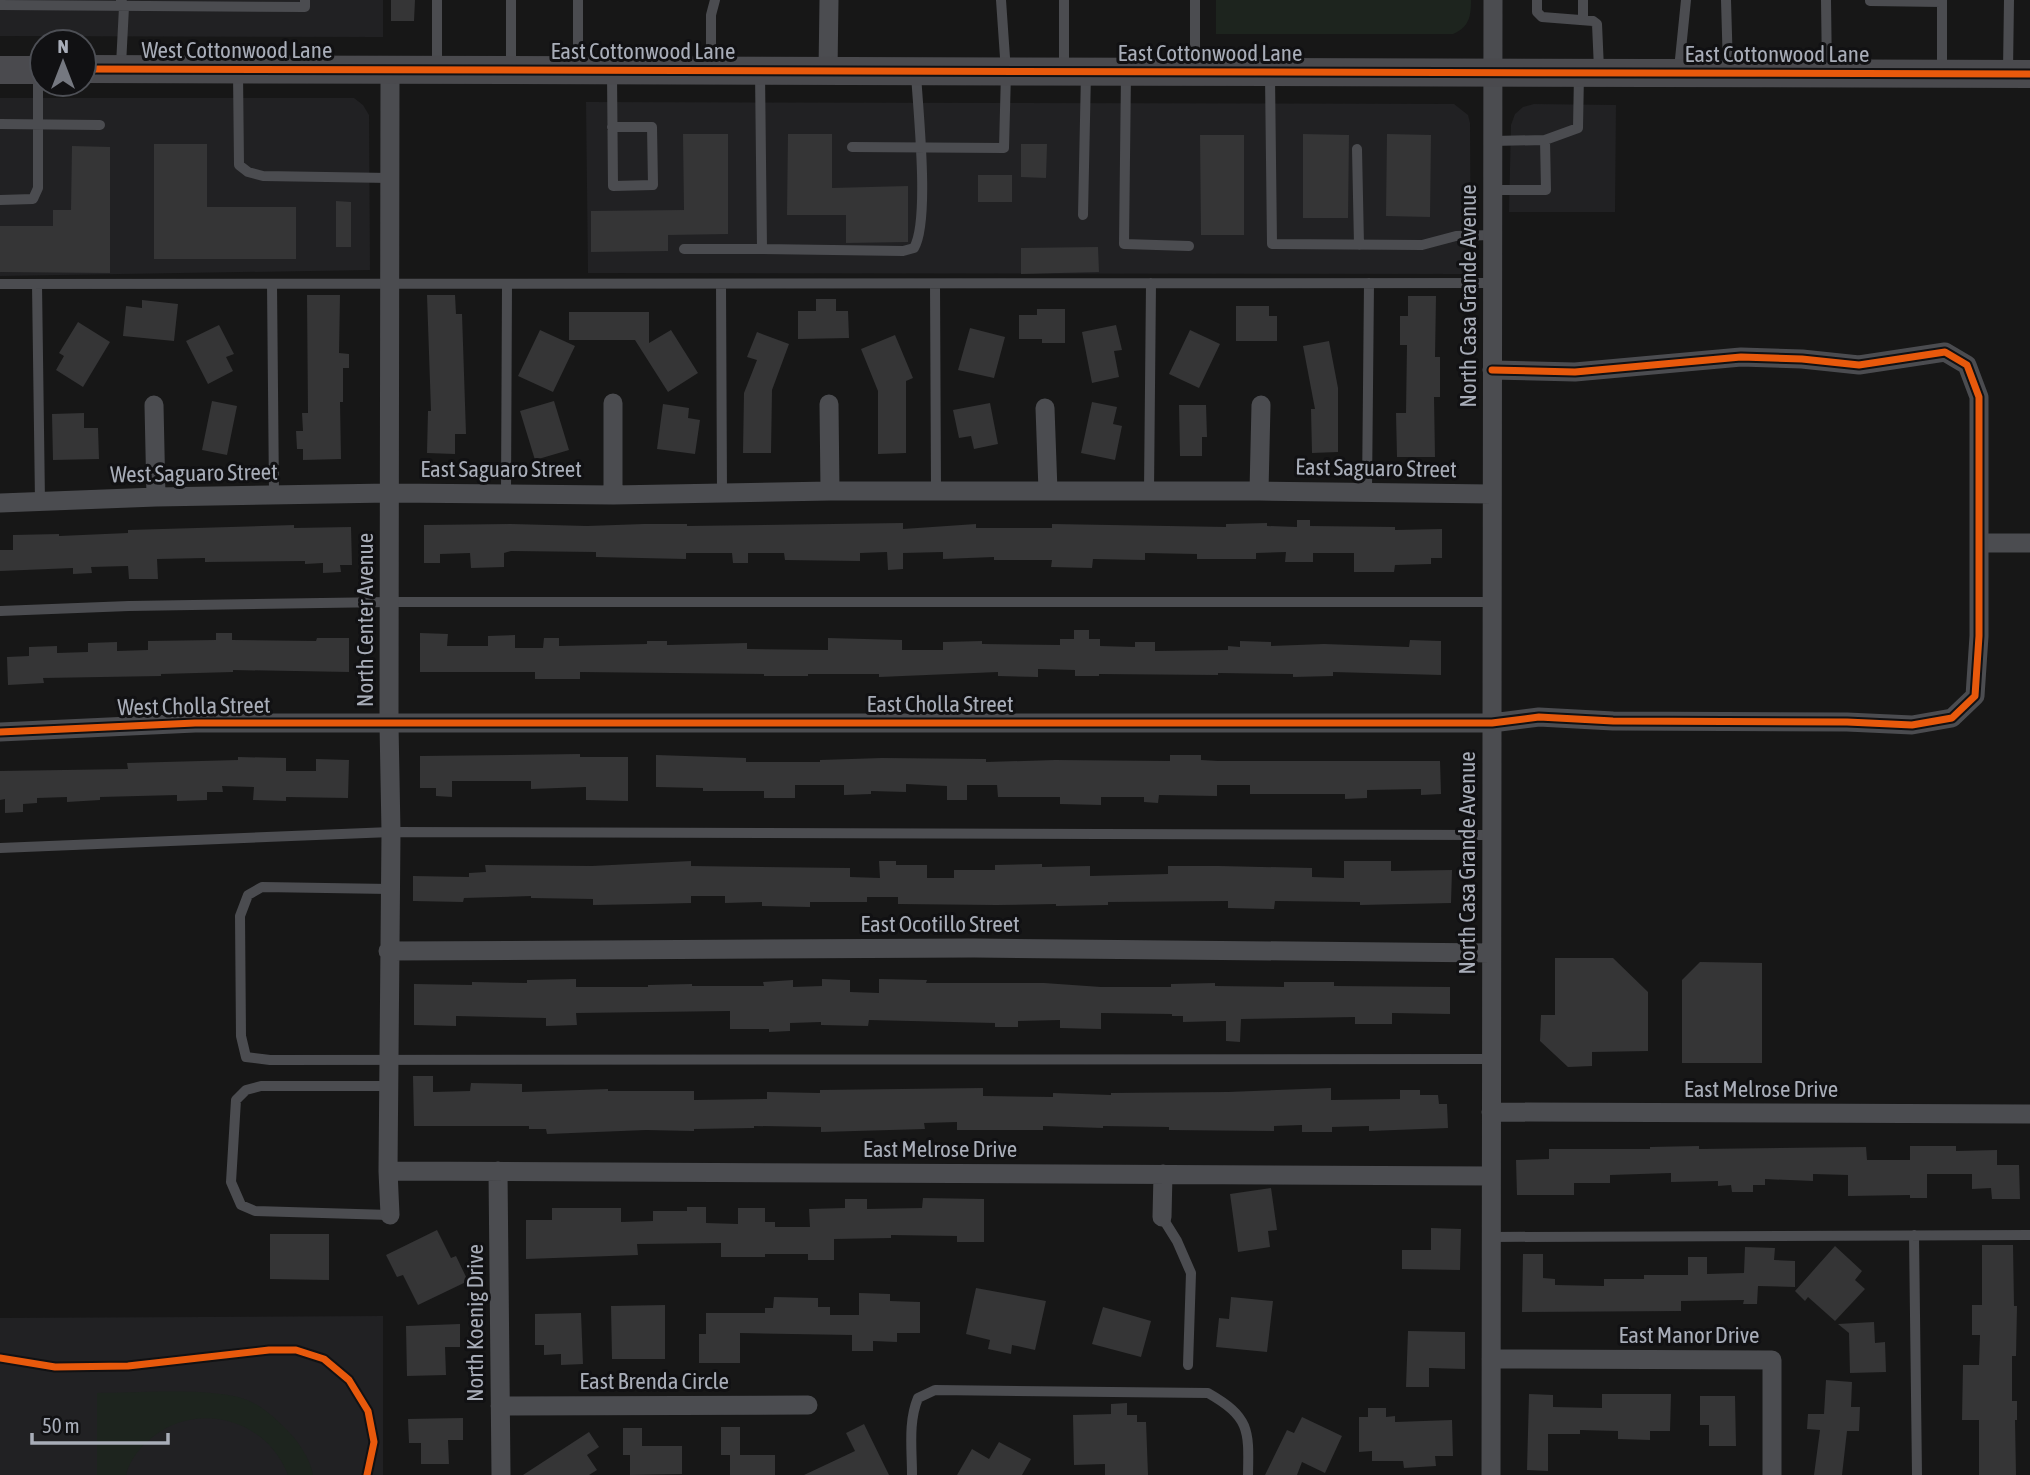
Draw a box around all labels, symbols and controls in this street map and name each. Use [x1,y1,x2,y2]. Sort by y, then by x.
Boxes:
north arrow [28,28,98,98]
text: N [57,35,69,57]
street label: West Cottonwood Lane [142,37,332,63]
street label: East Cottonwood Lane [551,38,735,64]
street label: East Cottonwood Lane [1118,40,1302,66]
street label: East Cottonwood Lane [1685,41,1869,67]
street label: North Casa Grande Avenue [1455,184,1481,408]
street label: East Saguaro Street [1295,454,1457,482]
street label: East Saguaro Street [420,456,582,482]
street label: West Saguaro Street [110,459,278,487]
street label: North Center Avenue [352,533,378,707]
street label: East Cholla Street [866,691,1014,717]
street label: West Cholla Street [117,692,271,720]
street label: North Casa Grande Avenue [1454,751,1480,975]
street label: East Ocotillo Street [860,911,1020,937]
street label: East Melrose Drive [1684,1076,1838,1102]
street label: East Melrose Drive [863,1136,1017,1162]
street label: North Koenig Drive [462,1244,488,1402]
street label: East Manor Drive [1618,1322,1760,1348]
street label: East Brenda Circle [579,1368,729,1394]
scale bar [32,1402,168,1446]
text: 50 m [42,1413,80,1437]

